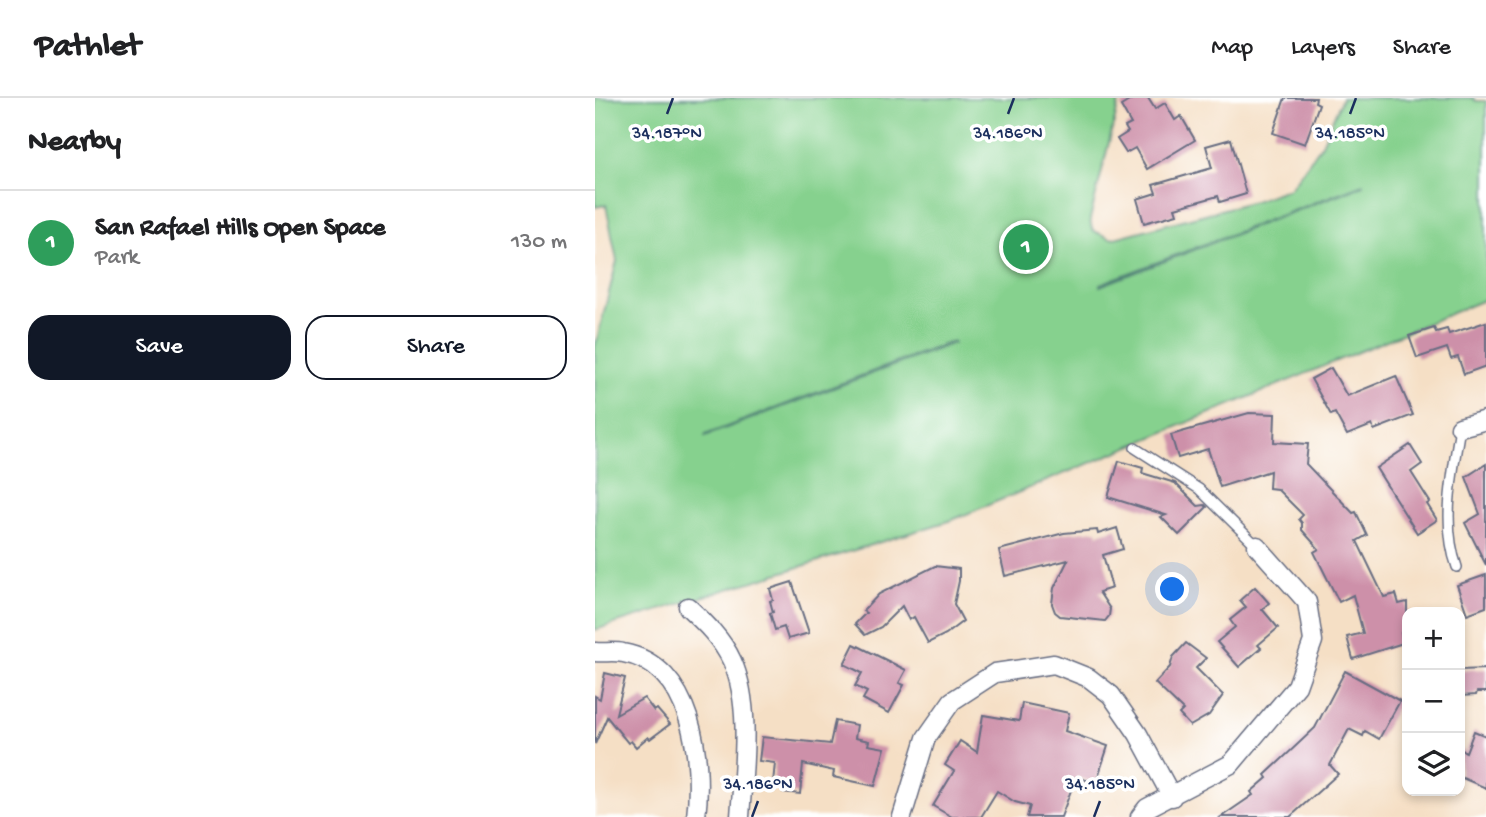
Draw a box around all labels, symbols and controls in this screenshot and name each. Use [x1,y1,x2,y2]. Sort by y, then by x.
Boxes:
text: Pathlet [35,29,141,67]
text: Map [1211,34,1253,63]
text: Layers [1291,34,1355,63]
text: Share [1393,34,1451,63]
text: 34.187°N [631,124,702,145]
text: 34.186°N [972,124,1043,145]
text: 34.185°N [1314,124,1385,145]
text: Nearby [28,126,121,161]
text: San Rafael Hills Open Space [95,214,385,245]
pin: 1 [1003,221,1049,273]
text: 1 [46,229,56,256]
text: 130 m [511,229,567,256]
text: Park [95,245,139,272]
button: Save [28,315,291,380]
button: Share [305,315,567,380]
your location [1155,572,1189,606]
map controls [1402,607,1465,796]
button: + [1402,607,1465,670]
button: − [1402,670,1465,733]
button: layers [1402,733,1465,796]
text: 34.186°N [722,775,793,796]
text: 34.185°N [1064,775,1135,796]

